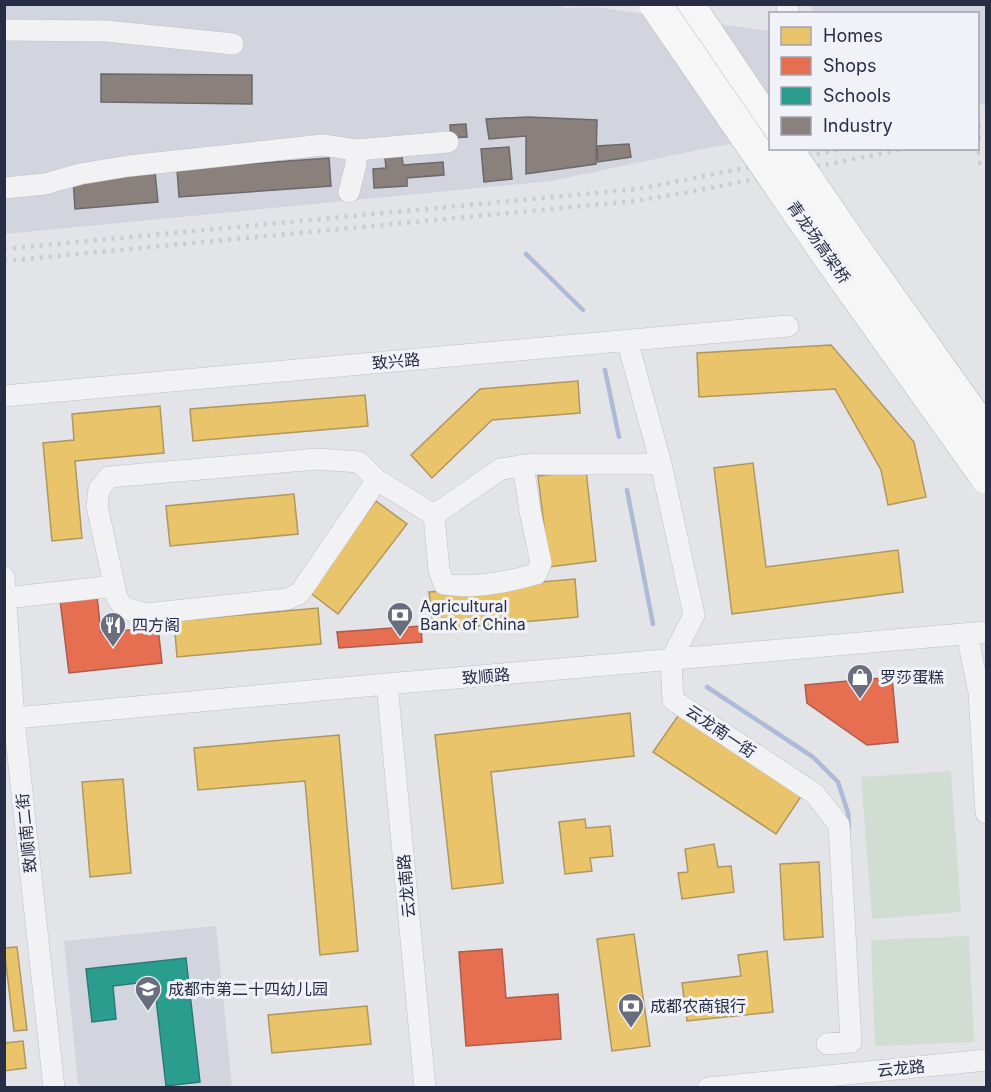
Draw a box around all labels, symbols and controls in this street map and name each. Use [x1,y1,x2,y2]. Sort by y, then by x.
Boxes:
legend [769,12,979,150]
text: Homes [823,25,883,46]
text: Shops [823,55,877,76]
text: Schools [823,85,891,106]
text: Industry [823,115,893,136]
street label: 青龙场高架桥 [783,197,855,287]
street label: 致兴路 [371,349,421,373]
place label: Agricultural Bank of China [420,596,526,634]
bank icon: Agricultural Bank of China [385,600,415,638]
restaurant icon: 四方阁 [98,610,128,648]
place label: 四方阁 [132,615,180,635]
shop icon: 罗莎蛋糕 [845,662,875,700]
street label: 致顺路 [461,664,511,688]
place label: 罗莎蛋糕 [880,667,944,687]
street label: 云龙南一街 [682,700,760,762]
street label: 致顺南二街 [12,792,40,874]
street label: 云龙南路 [393,853,419,919]
school or university icon: 成都市第二十四幼儿园 [133,974,163,1012]
place label: 成都市第二十四幼儿园 [168,979,328,999]
bank icon: 成都农商银行 [616,991,646,1029]
place label: 成都农商银行 [650,996,746,1016]
street label: 云龙路 [876,1056,926,1080]

